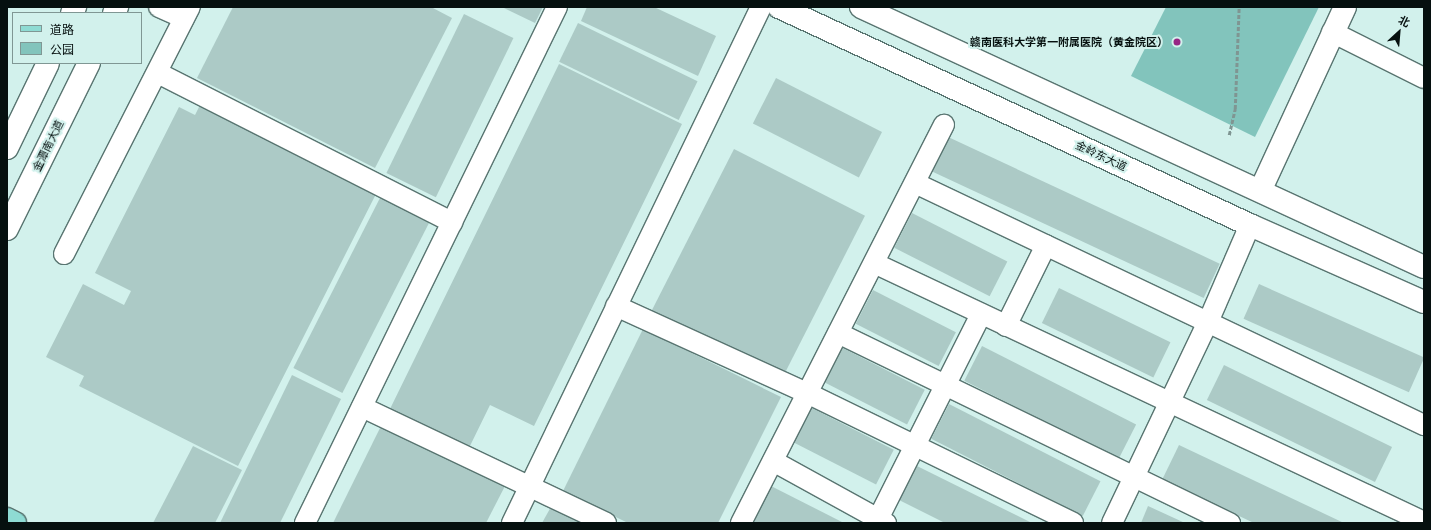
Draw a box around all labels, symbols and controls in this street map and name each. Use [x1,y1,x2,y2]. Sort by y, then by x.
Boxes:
legend [12,12,142,64]
north arrow [1379,12,1419,52]
text: 北 [1397,13,1412,29]
text: 道路 [50,23,74,37]
place label: 赣南医科大学第一附属医院（黄金院区） [970,35,1168,49]
marker: 赣南医科大学第一附属医院（黄金院区） [1171,36,1183,48]
text: 公园 [50,43,74,57]
street label: 金潭南大道 [30,118,66,174]
street label: 金岭东大道 [1073,138,1129,174]

